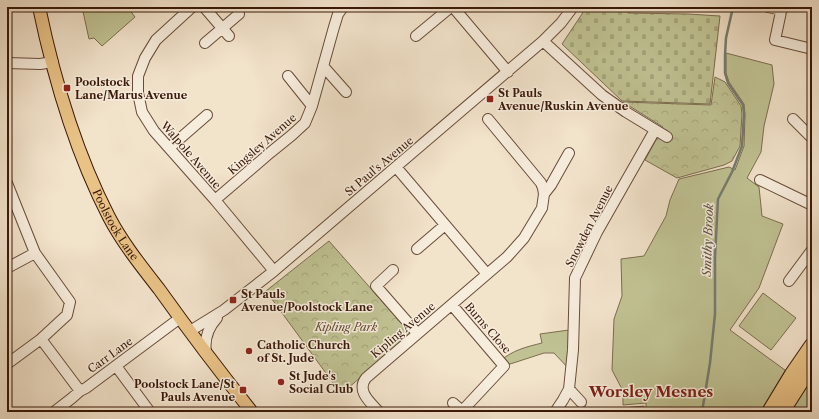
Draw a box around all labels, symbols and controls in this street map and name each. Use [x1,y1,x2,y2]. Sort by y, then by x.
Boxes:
place label: Poolstock Lane/Marus Avenue [75,75,188,102]
marker: Poolstock Lane/Marus Avenue [62,83,72,93]
place label: St Pauls Avenue/Ruskin Avenue [497,86,629,113]
marker: St Pauls Avenue/Ruskin Avenue [485,94,495,104]
street label: Kingsley Avenue [225,111,299,177]
street label: Walpole Avenue [157,118,224,192]
street label: St Paul's Avenue [342,133,416,199]
street label: Snowden Avenue [562,183,616,269]
street label: Poolstock Lane [90,187,142,263]
water label: Smithy Brook [699,202,716,278]
place label: St Pauls Avenue/Poolstock Lane [240,287,373,314]
marker: St Pauls Avenue/Poolstock Lane [228,295,238,305]
street label: Kipling Avenue [368,299,438,361]
street label: Burns Close [462,300,514,356]
park label: Kipling Park [314,320,377,334]
street label: Carr Lane [85,334,135,376]
place label: Catholic Church of St. Jude [257,338,351,365]
marker: Catholic Church of St. Jude [244,346,254,356]
place label: St Jude's Social Club [289,369,353,396]
place label: Poolstock Lane/St Pauls Avenue [134,377,236,404]
marker: St Jude's Social Club [276,377,286,387]
district label: Worsley Mesnes [588,382,713,401]
marker: Poolstock Lane/St Pauls Avenue [238,385,248,395]

